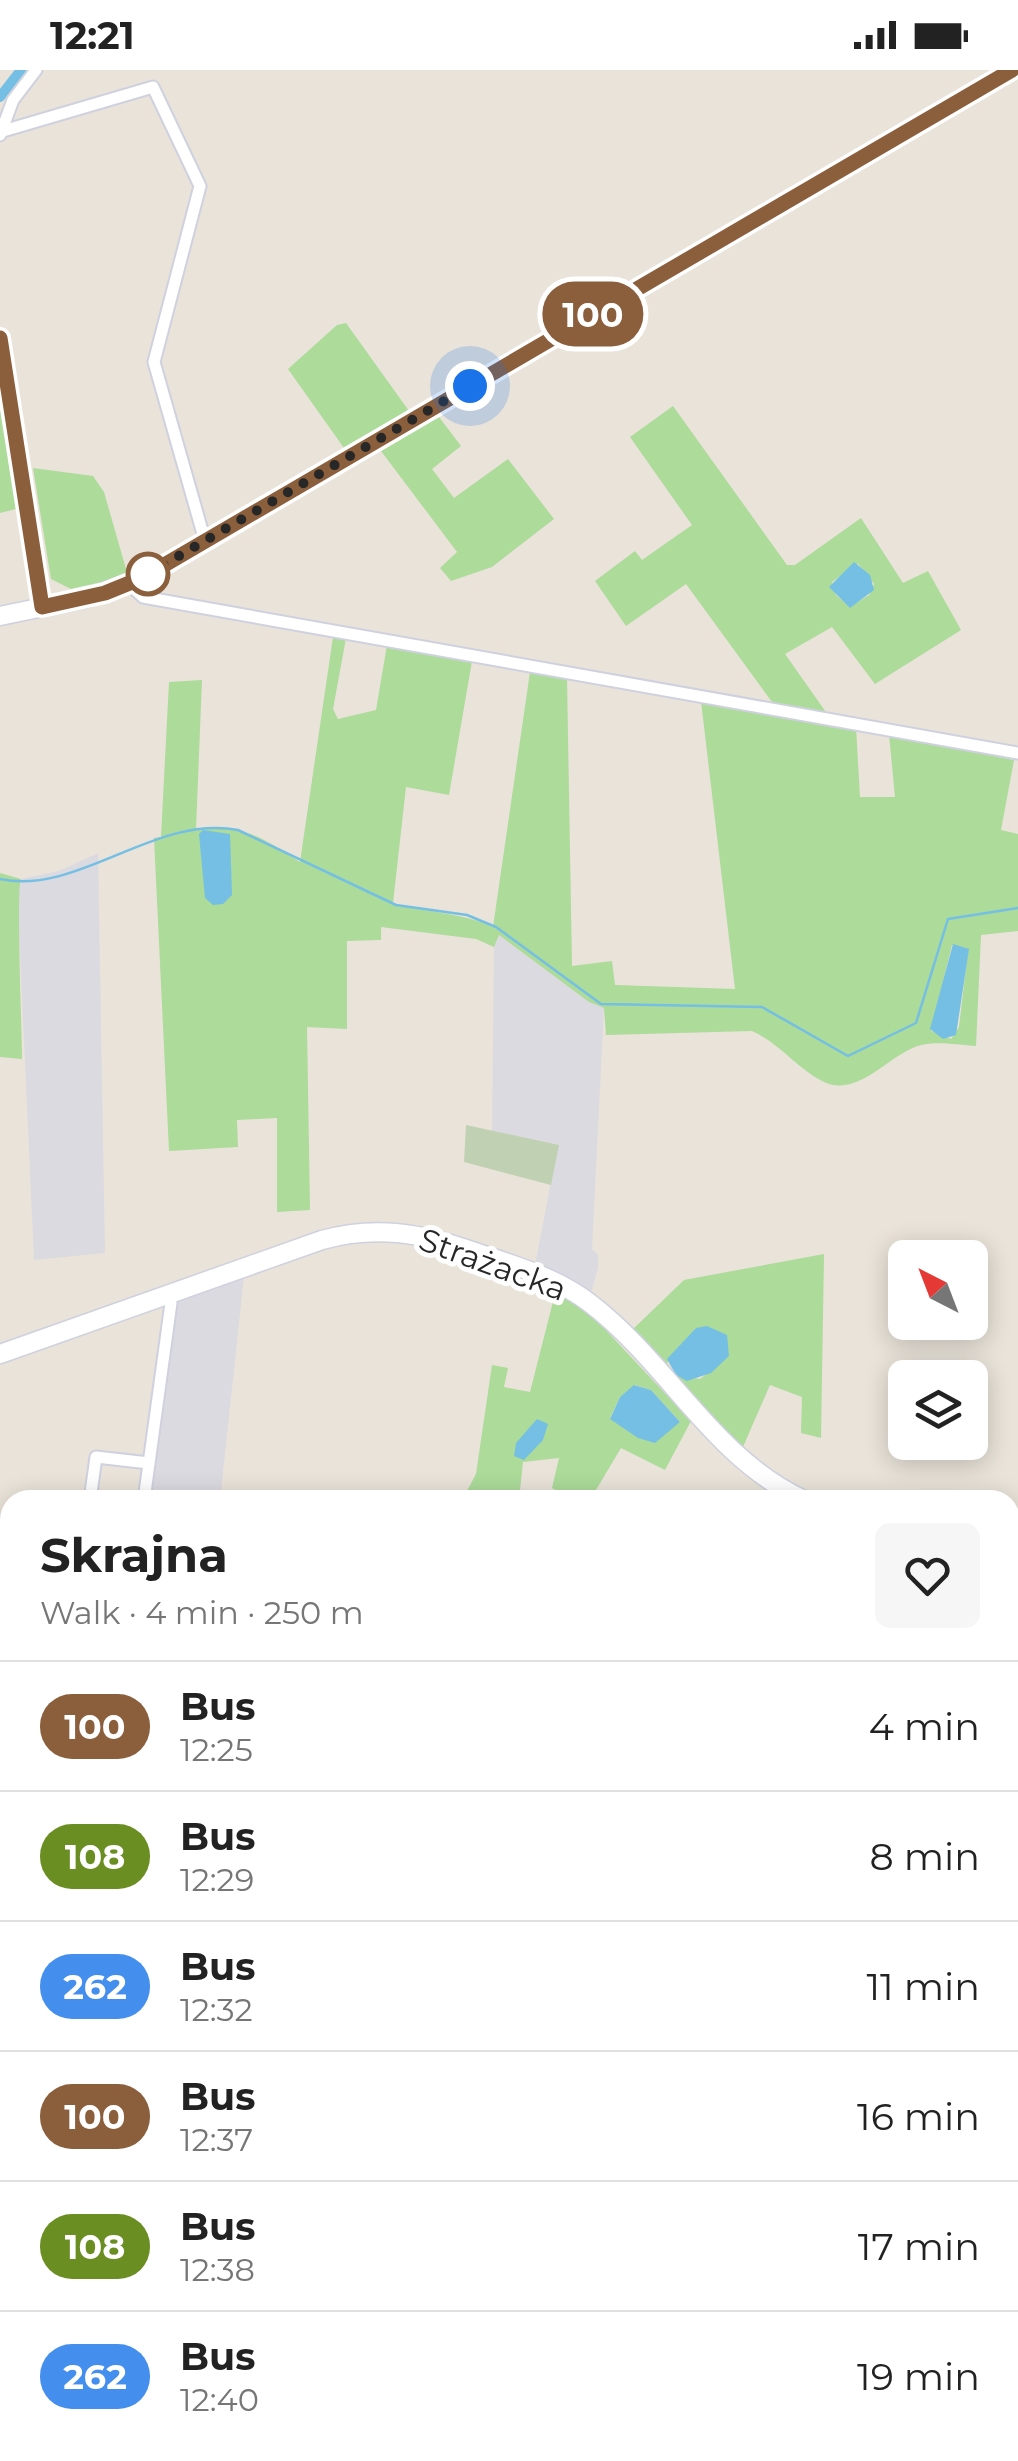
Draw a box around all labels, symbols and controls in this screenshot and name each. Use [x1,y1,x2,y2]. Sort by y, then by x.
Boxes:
text: 12:21 [50,12,135,59]
line badge: 100 [536,282,650,346]
text: 100 [562,293,624,336]
your location [445,361,495,411]
unlabelled marker [127,553,169,595]
street label: Strażacka [414,1219,572,1309]
north arrow [888,1240,988,1340]
map controls [888,1240,988,1460]
button: layers [888,1360,988,1460]
button: heart [875,1523,980,1628]
text: Skrajna [40,1526,228,1584]
text: Walk · 4 min · 250 m [40,1593,364,1632]
text: Bus [180,1683,255,1730]
text: 4 min [869,1703,980,1750]
text: 100 [64,1705,126,1748]
text: 12:25 [180,1730,253,1769]
text: Bus [180,1813,255,1860]
text: 8 min [870,1833,980,1880]
text: 108 [65,1835,125,1878]
text: 12:29 [180,1860,254,1899]
text: Bus [180,1943,255,1990]
text: 11 min [866,1963,980,2010]
text: 262 [63,1965,127,2008]
text: 12:32 [180,1990,253,2029]
text: Bus [180,2073,255,2120]
text: 16 min [857,2093,980,2140]
text: 100 [64,2095,126,2138]
text: 12:37 [180,2120,253,2159]
text: Bus [180,2203,255,2250]
text: 17 min [858,2223,980,2270]
text: 108 [65,2225,125,2268]
text: 12:38 [180,2250,255,2289]
text: Bus [180,2333,255,2380]
text: 19 min [857,2353,980,2400]
text: 262 [63,2355,127,2398]
text: 12:40 [180,2380,259,2419]

